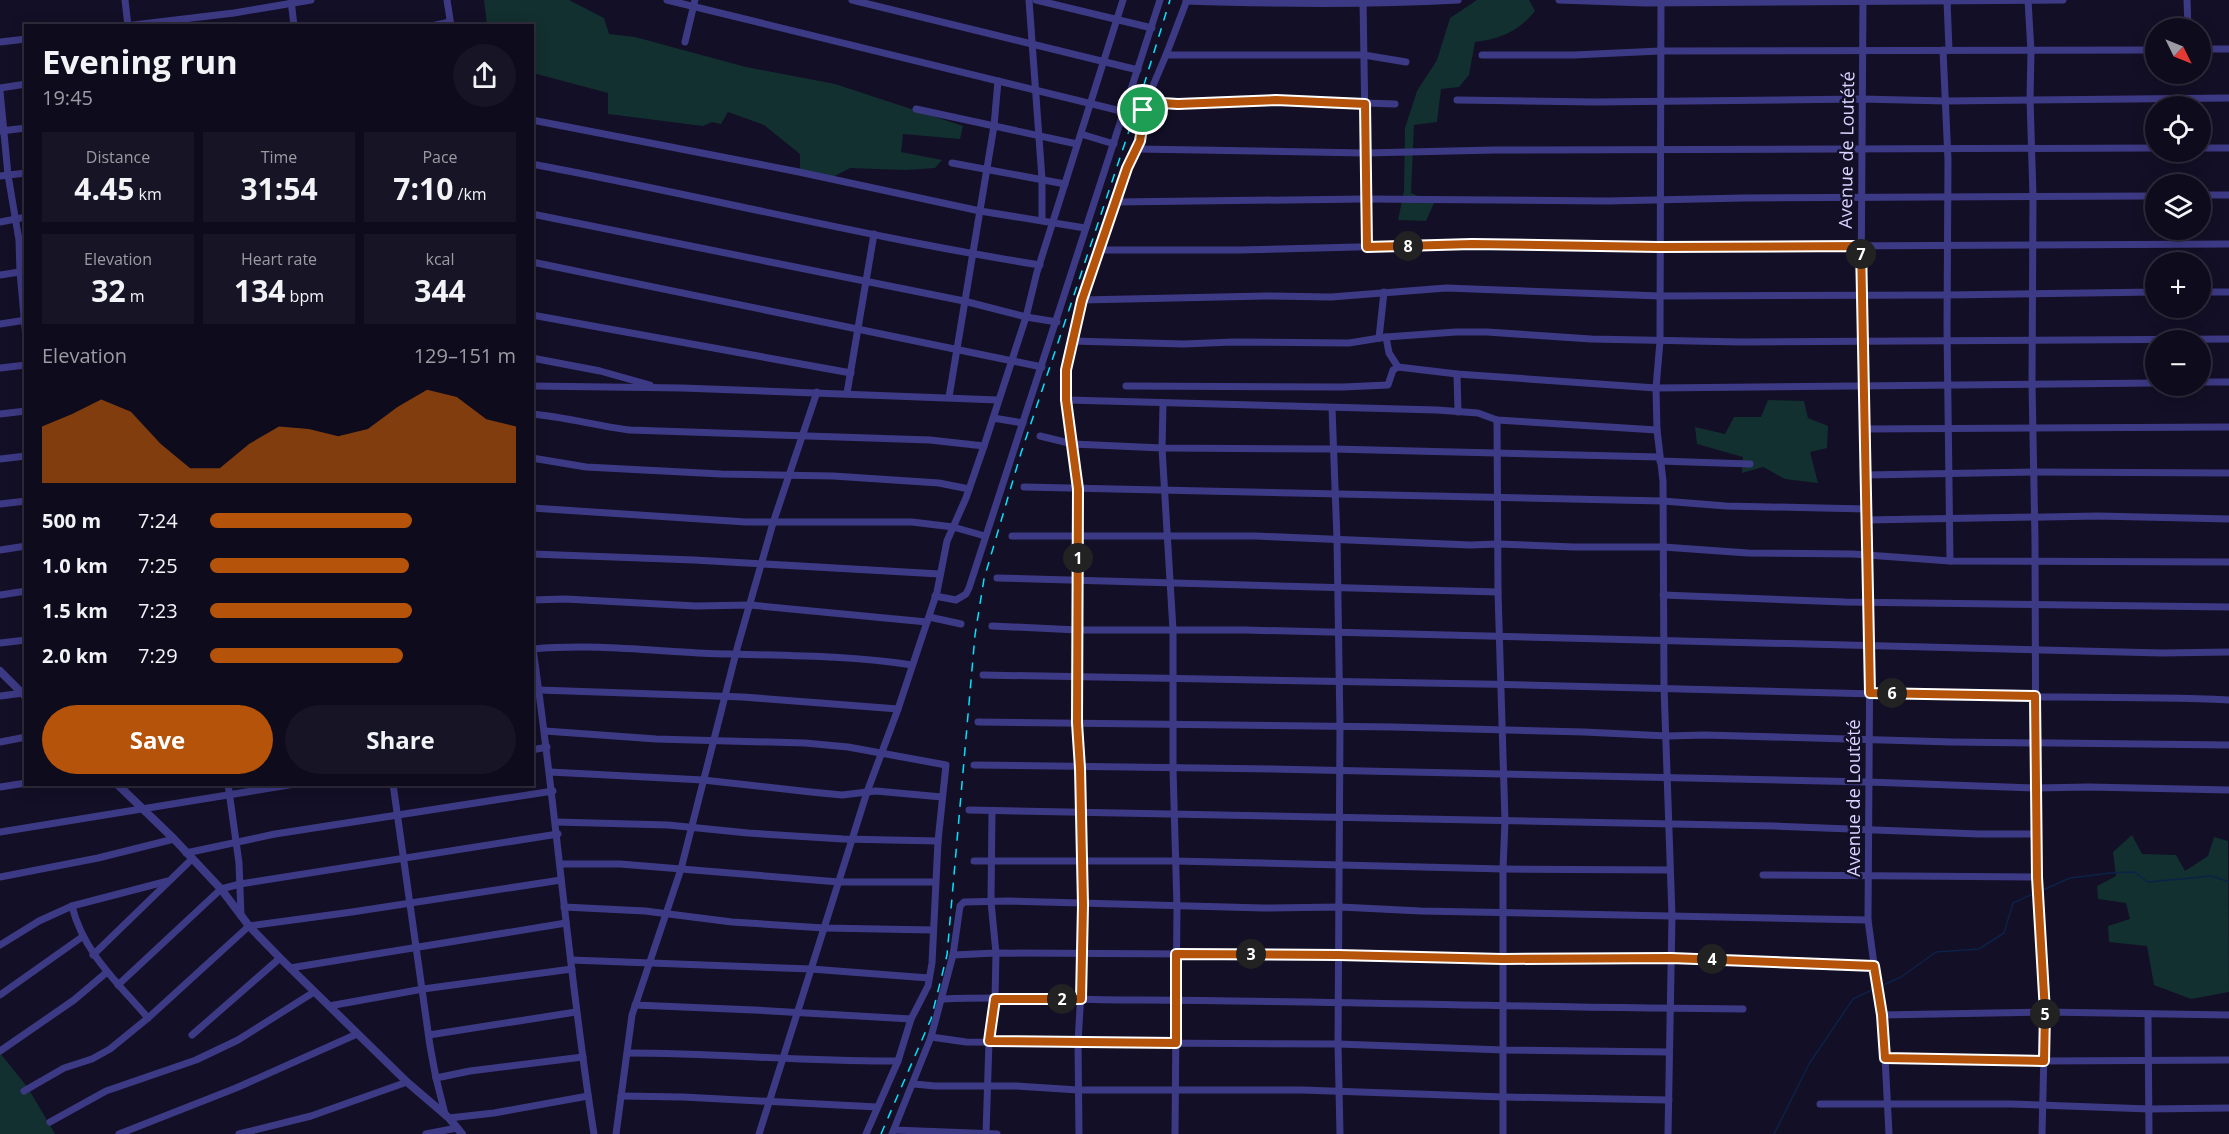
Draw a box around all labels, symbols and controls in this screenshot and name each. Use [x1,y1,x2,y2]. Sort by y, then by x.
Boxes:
north arrow [2145,18,2211,84]
map controls [2145,18,2211,396]
text: Evening run [42,39,238,84]
button: share [453,44,516,107]
street label: Avenue de Loutété [1833,71,1859,229]
text: 19:45 [42,84,93,111]
pin [1117,84,1168,135]
icon: arrive [1126,93,1159,126]
button: locate [2145,96,2211,162]
text: Distance [86,146,150,168]
text: Time [261,146,297,168]
text: Pace [422,146,458,168]
text: 4.45 [74,168,134,209]
text: 31:54 [240,168,318,209]
text: 7:10 [393,168,453,209]
button: layers [2145,174,2211,240]
text: km [134,183,162,205]
text: /km [453,183,487,205]
pin: 8 [1393,231,1423,261]
text: 8 [1403,235,1413,257]
pin: 7 [1846,239,1876,269]
text: 7 [1856,243,1866,265]
text: Elevation [84,248,152,270]
text: Heart rate [241,248,317,270]
text: kcal [426,248,455,270]
button: + [2145,252,2211,318]
text: 32 [91,270,126,311]
text: 134 [234,270,285,311]
text: 344 [414,270,466,311]
text: m [126,285,145,307]
text: bpm [285,285,324,307]
button: − [2145,330,2211,396]
text: Elevation [42,342,127,369]
text: 129–151 m [414,342,516,369]
text: 500 m [42,507,101,534]
text: 7:24 [138,507,178,534]
pin: 1 [1063,543,1093,573]
text: 1 [1073,547,1083,569]
text: 1.0 km [42,552,108,579]
text: 7:25 [138,552,178,579]
text: 1.5 km [42,597,108,624]
text: 7:23 [138,597,178,624]
text: 2.0 km [42,642,108,669]
text: 7:29 [138,642,178,669]
pin: 6 [1877,678,1907,708]
text: 6 [1887,682,1897,704]
button: Save [42,705,273,774]
button: Share [285,705,516,774]
street label: Avenue de Loutété [1841,719,1865,877]
pin: 3 [1236,939,1266,969]
text: 3 [1246,943,1256,965]
pin: 4 [1697,944,1727,974]
text: 4 [1707,948,1717,970]
pin: 2 [1047,984,1077,1014]
text: 2 [1057,988,1067,1010]
pin: 5 [2030,999,2060,1029]
text: 5 [2040,1003,2050,1025]

